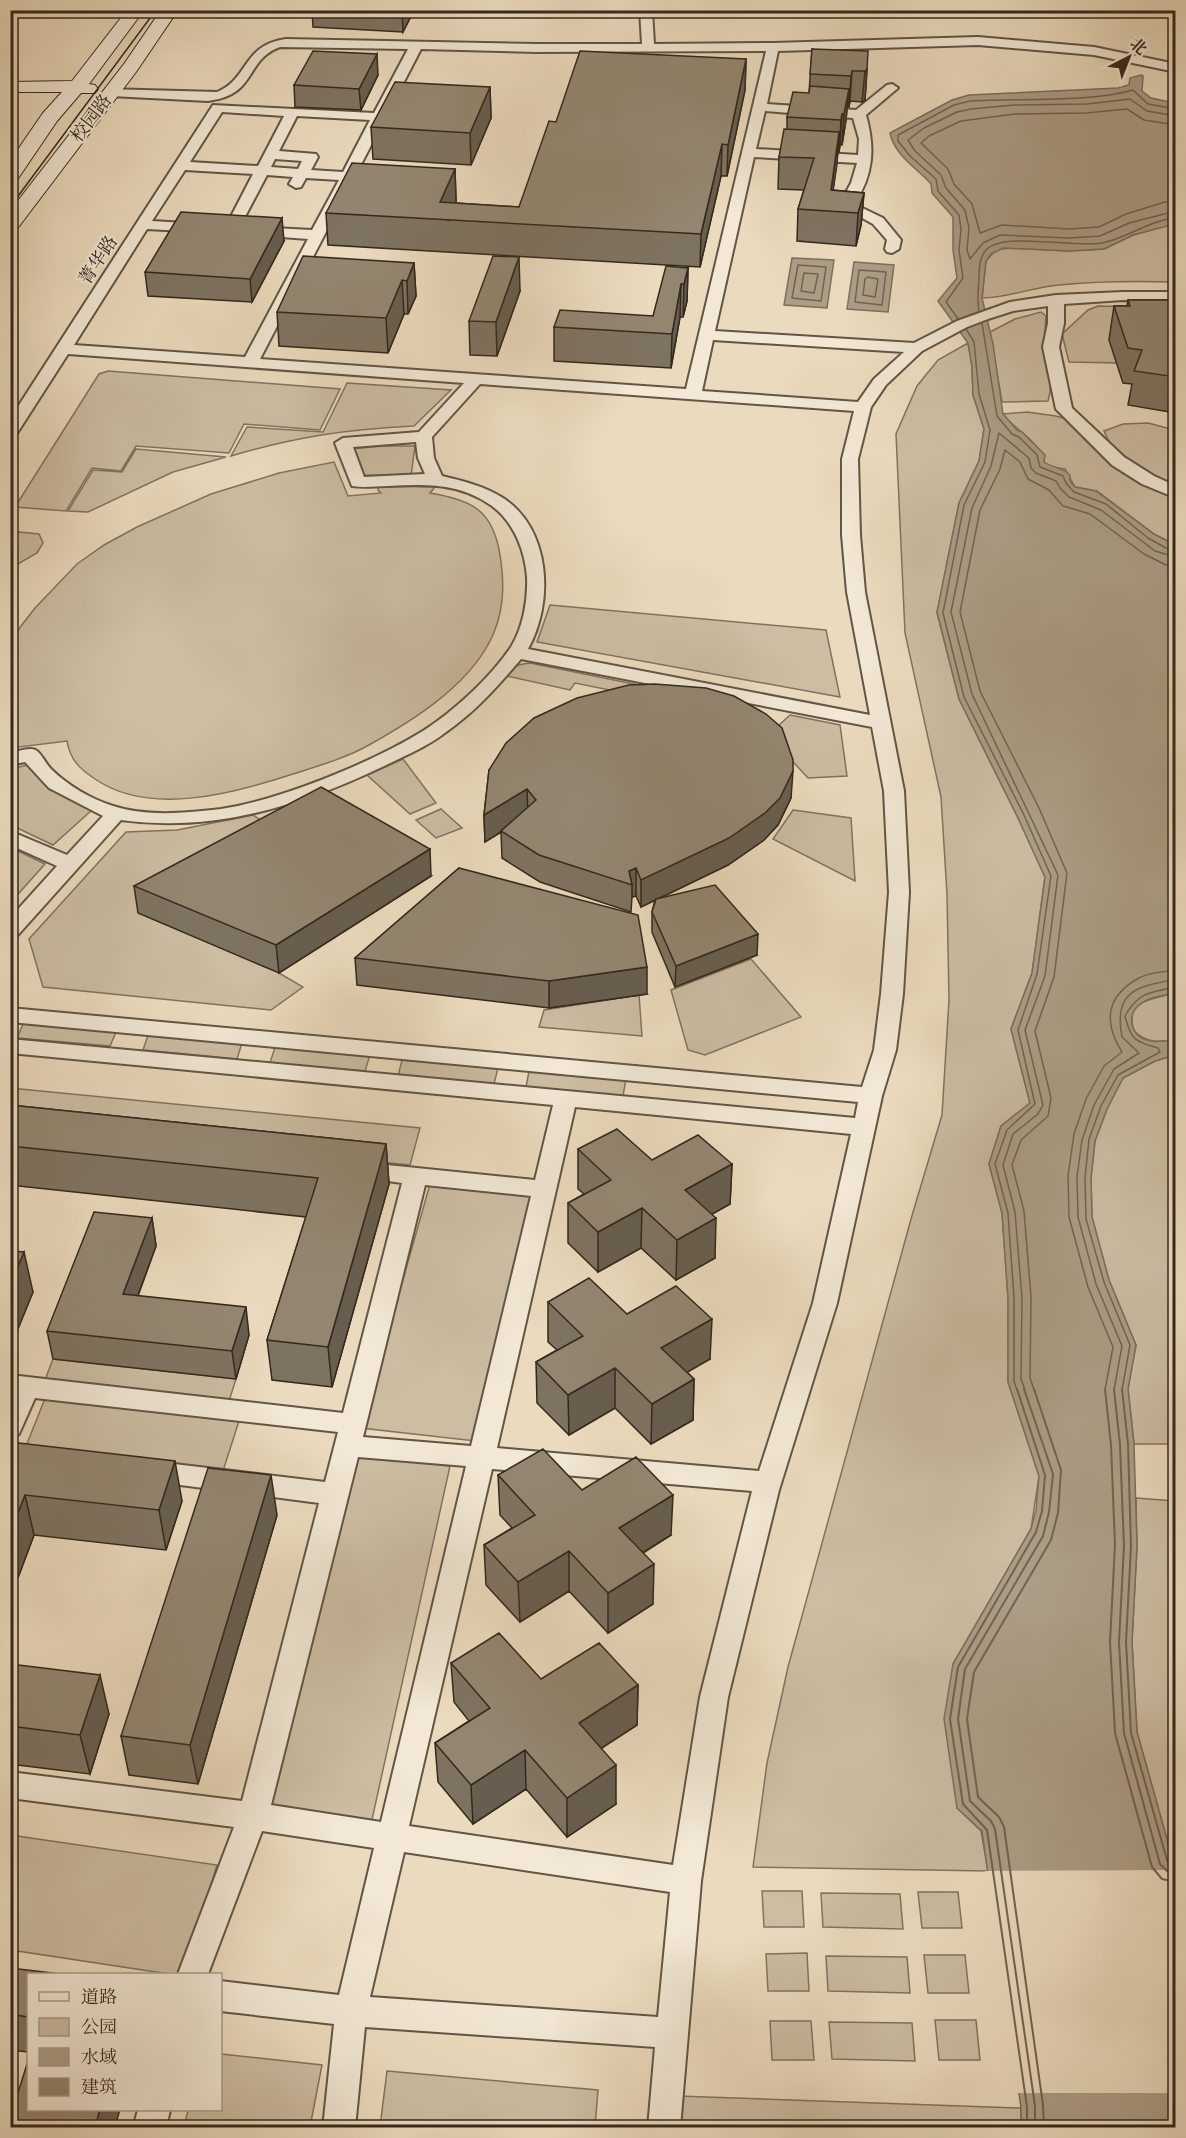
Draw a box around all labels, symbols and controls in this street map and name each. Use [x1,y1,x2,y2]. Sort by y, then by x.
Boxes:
north arrow [1099,27,1159,87]
text: 北 [1126,33,1152,59]
street label: 校园路 [66,90,116,146]
street label: 菁华路 [74,231,122,289]
legend [27,1973,222,2111]
text: 道路 [81,1986,117,2008]
text: 公园 [81,2016,117,2038]
text: 水域 [81,2046,117,2068]
text: 建筑 [81,2076,117,2098]

